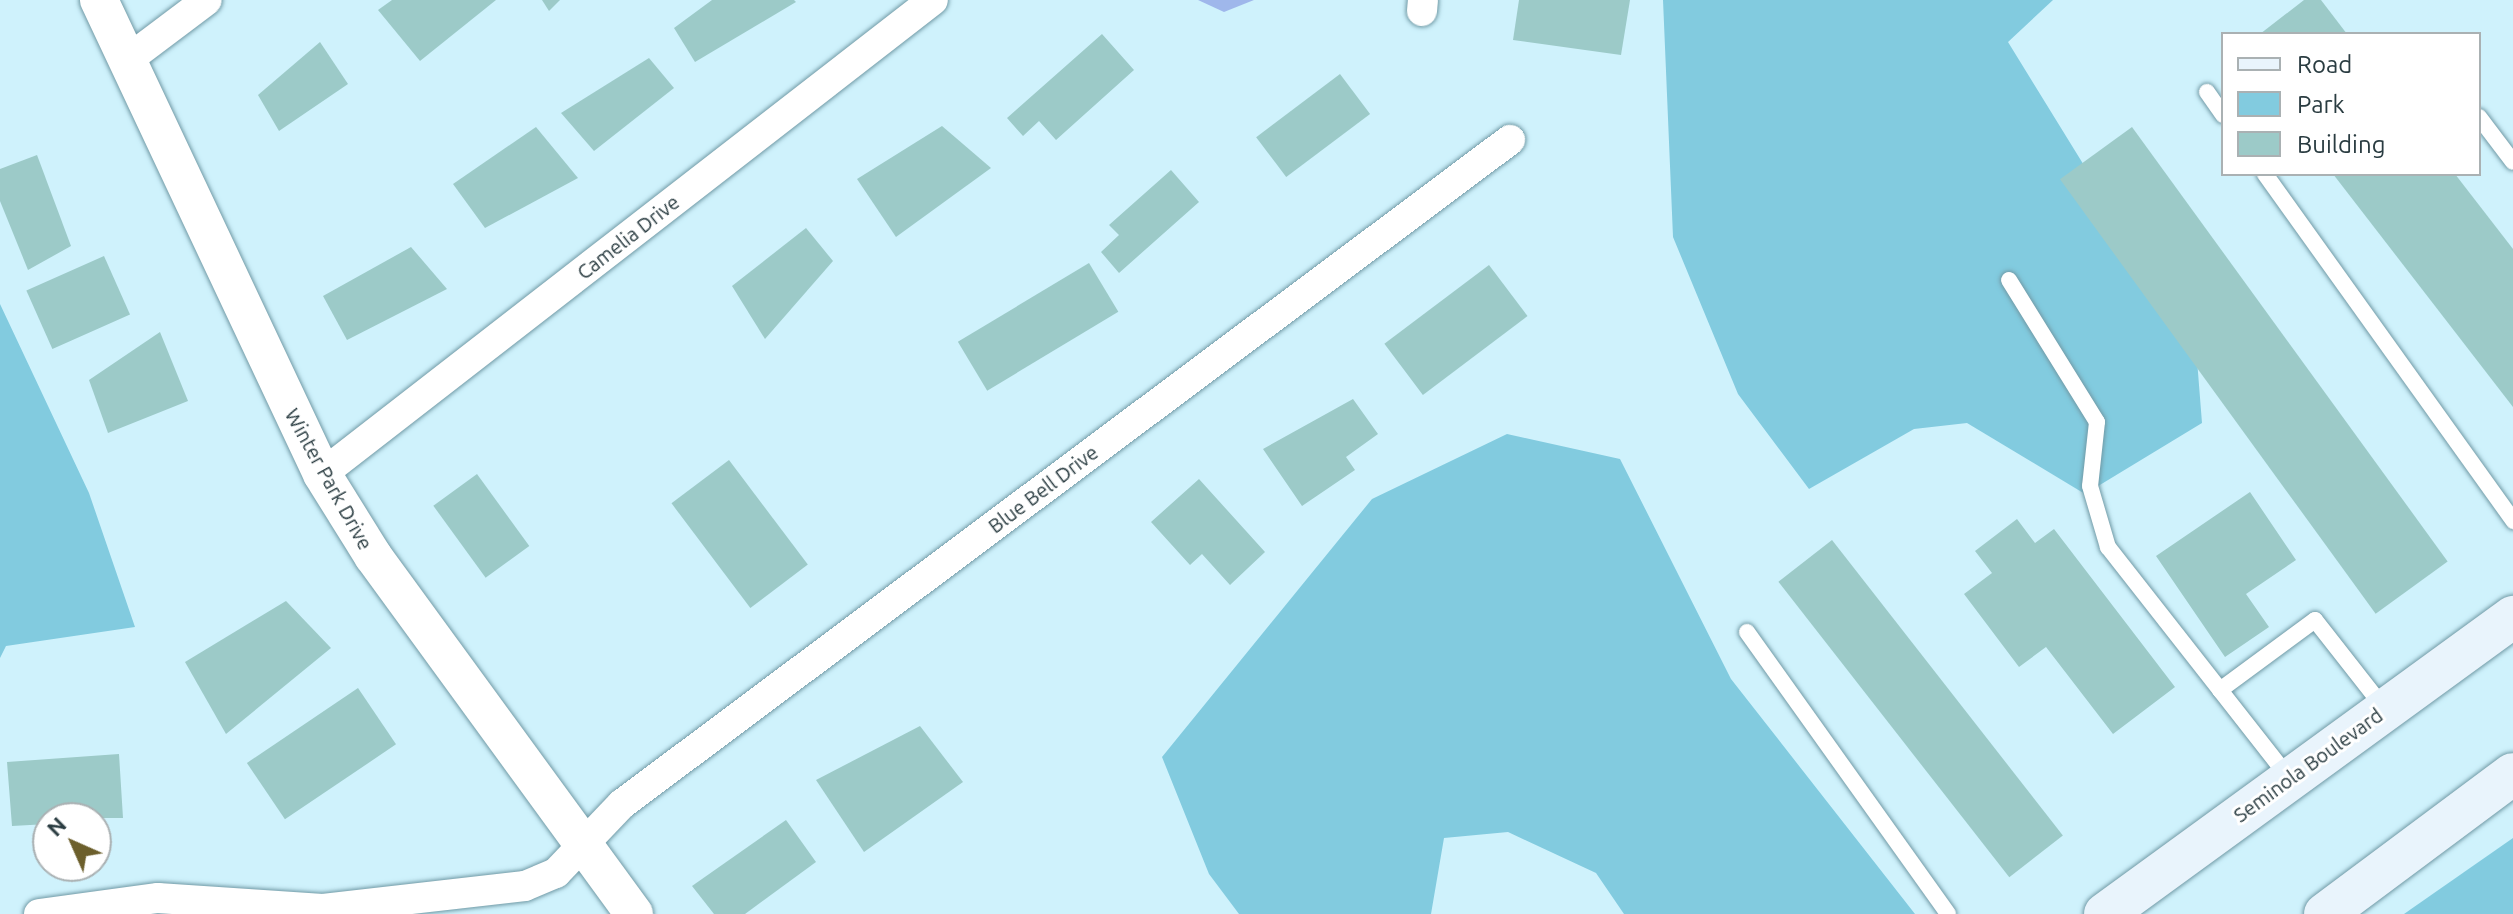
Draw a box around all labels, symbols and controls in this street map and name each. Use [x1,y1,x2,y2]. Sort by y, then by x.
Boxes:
legend [2221,32,2481,176]
text: Road [2297,51,2352,78]
text: Park [2297,91,2345,118]
text: Building [2297,131,2385,158]
street label: Camelia Drive [572,190,684,284]
street label: Winter Park Drive [280,404,378,554]
street label: Blue Bell Drive [983,440,1103,538]
street label: Seminola Boulevard [2229,703,2387,827]
north arrow [32,802,112,882]
text: N [41,811,71,841]

